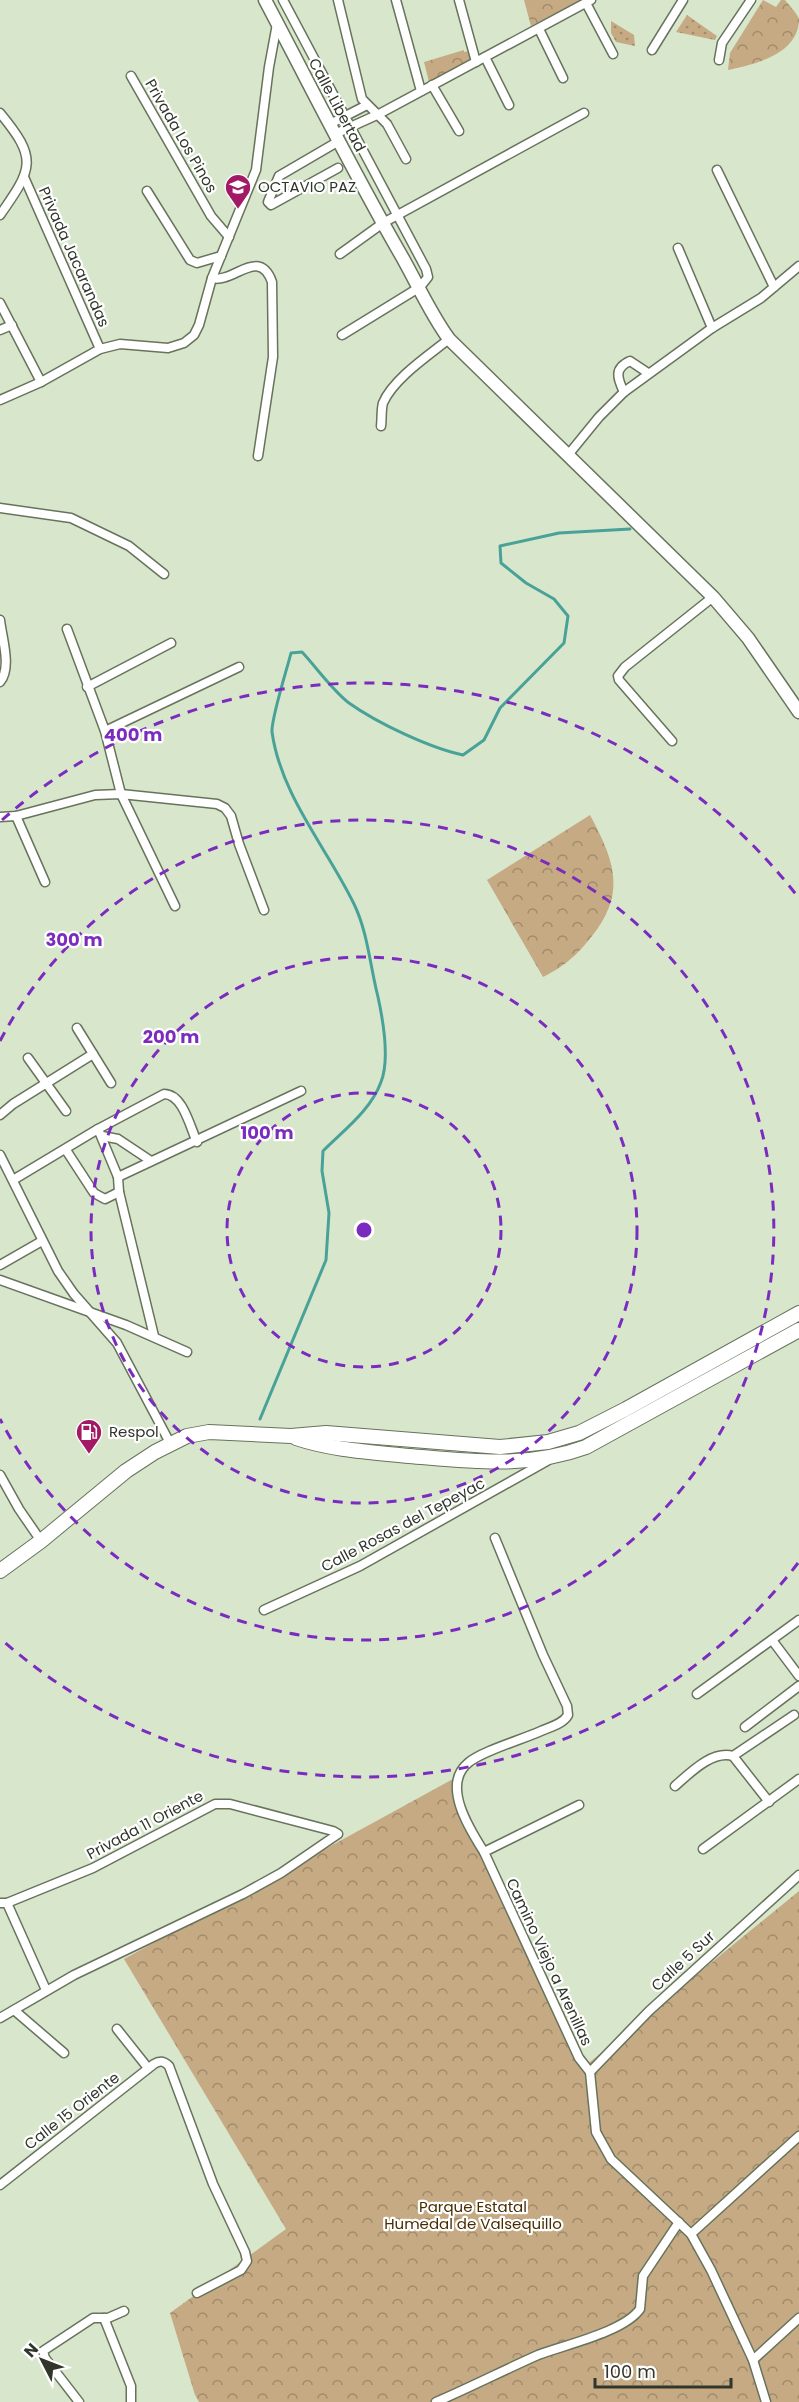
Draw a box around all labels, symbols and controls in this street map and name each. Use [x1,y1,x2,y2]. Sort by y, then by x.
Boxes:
street label: Calle Libertad [304,54,371,155]
street label: Privada Los Pinos [140,75,223,197]
school or university icon: OCTAVIO PAZ [223,172,253,210]
place label: OCTAVIO PAZ [258,176,356,197]
street label: Privada Jacarandas [34,183,115,330]
text: 400 m [104,722,162,747]
text: 300 m [45,927,103,952]
text: 200 m [143,1024,199,1049]
text: 100 m [240,1120,294,1145]
centre of rings [354,1220,374,1240]
fuel station icon: Respol [74,1417,104,1455]
place label: Respol [109,1421,159,1442]
street label: Calle Rosas del Tepeyac [317,1472,488,1577]
street label: Privada 11 Oriente [83,1785,207,1864]
street label: Camino Viejo a Arenillas [501,1875,598,2049]
street label: Calle 5 Sur [646,1925,719,1996]
street label: Calle 15 Oriente [20,2067,124,2154]
park label: Parque Estatal Humedal de Valsequillo [384,2196,562,2234]
north arrow [12,2330,72,2390]
text: N [19,2338,44,2362]
scale bar [595,2351,732,2389]
text: 100 m [604,2359,656,2384]

